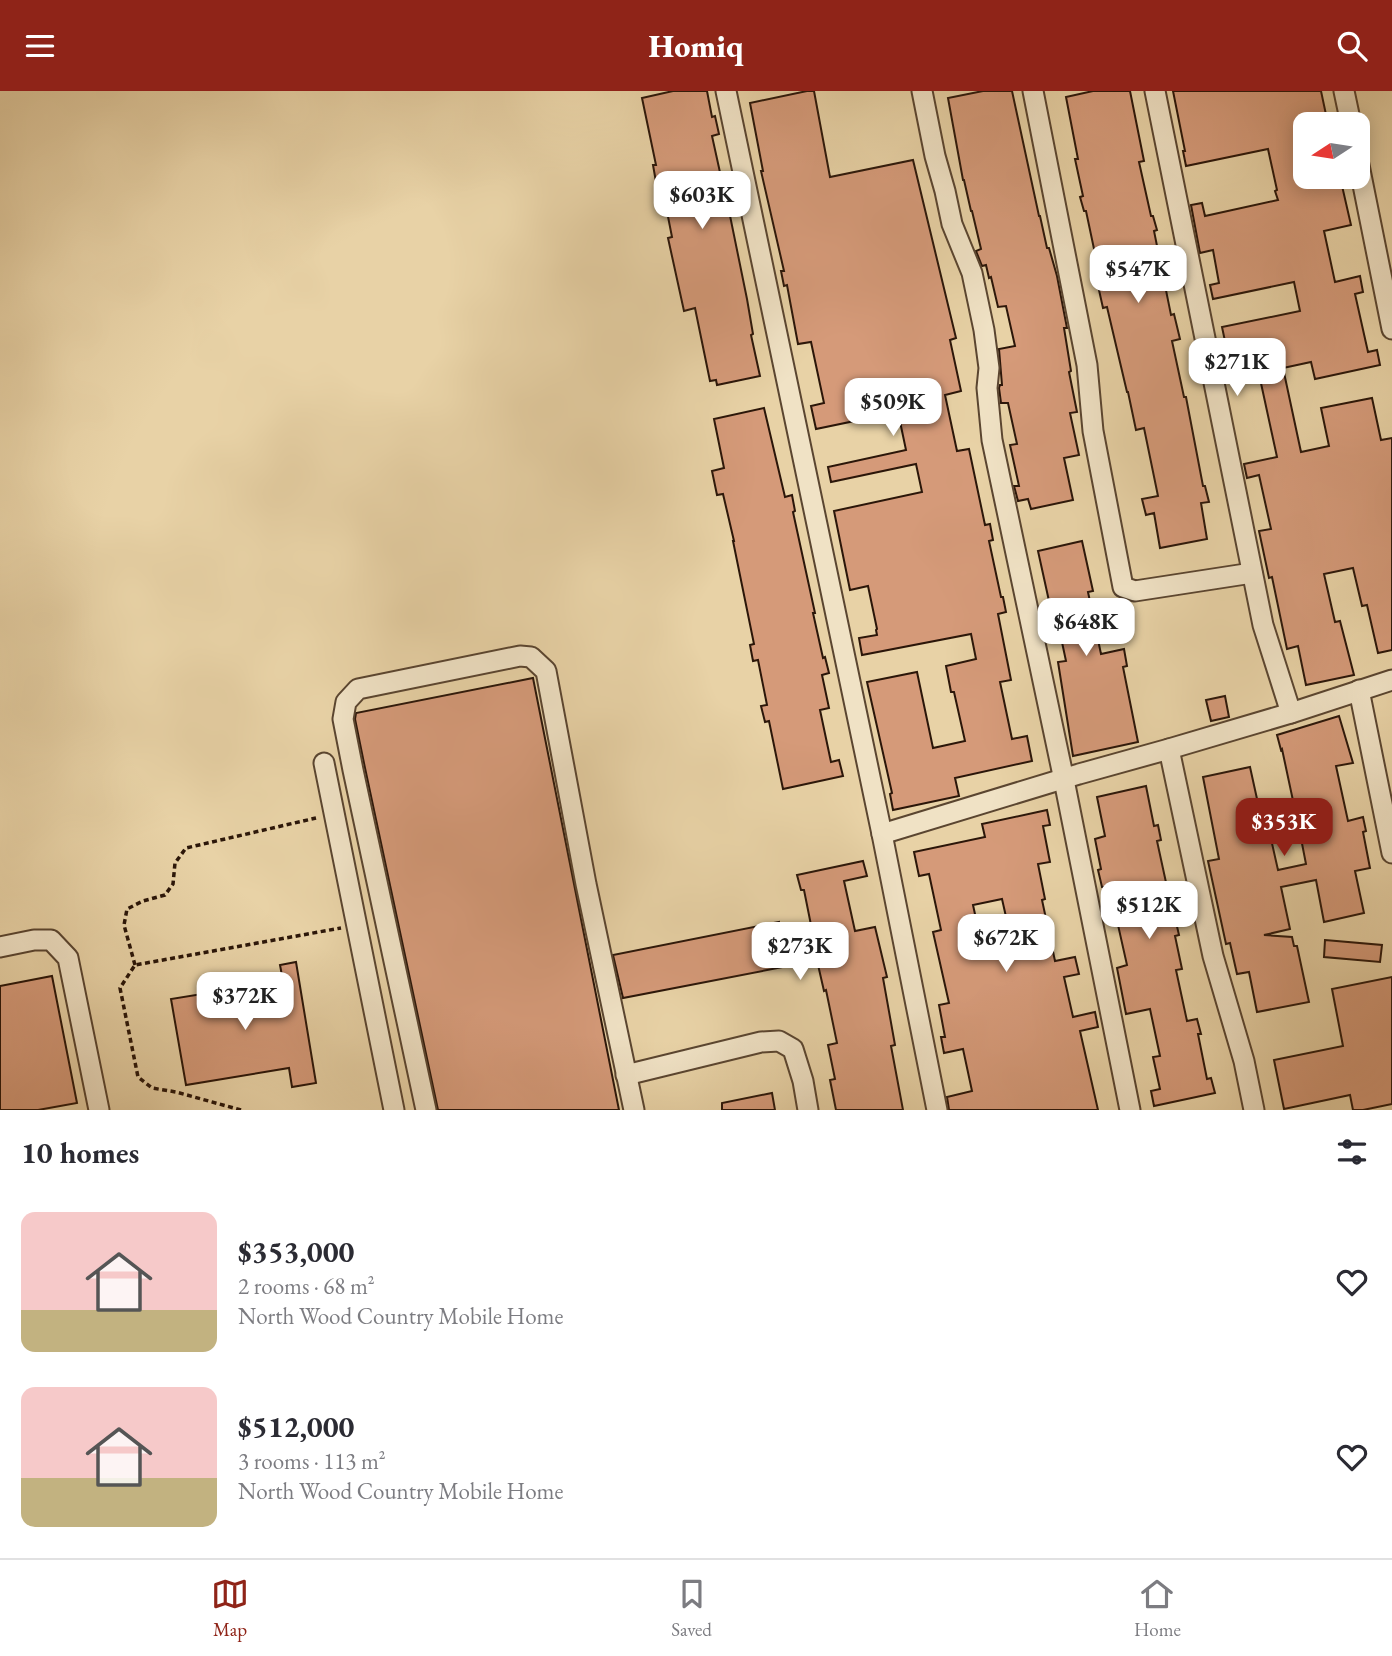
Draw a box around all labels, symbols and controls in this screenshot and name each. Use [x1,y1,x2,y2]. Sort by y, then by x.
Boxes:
text: Homiq [649,25,743,67]
icon: menu [21,27,59,65]
icon: search [1333,27,1371,65]
north arrow [1293,112,1370,189]
map controls [1293,112,1370,189]
pin: $603K [653,171,751,231]
text: $603K [670,179,734,209]
pin: $547K [1089,245,1187,305]
text: $547K [1106,253,1170,283]
pin: $271K [1188,338,1286,398]
text: $271K [1205,346,1269,376]
pin: $509K [844,379,942,438]
text: $509K [861,386,925,416]
pin: $648K [1037,599,1135,658]
text: $648K [1054,606,1118,636]
pin: $353K [1235,799,1333,858]
text: $353K [1252,806,1316,836]
pin: $512K [1100,881,1198,941]
text: $512K [1117,889,1181,919]
pin: $672K [957,915,1055,974]
text: $672K [974,922,1038,952]
pin: $273K [751,923,849,982]
text: $273K [768,930,832,960]
pin: $372K [196,972,294,1032]
text: $372K [213,980,277,1010]
text: 10 homes [21,1133,139,1172]
icon: filters [1333,1133,1371,1171]
text: $353,000 [238,1232,354,1271]
icon: home [77,1240,161,1324]
icon: heart [1333,1263,1371,1301]
text: 2 rooms · 68 m² [238,1271,375,1301]
text: North Wood Country Mobile Home [238,1301,563,1331]
text: $512,000 [238,1407,354,1446]
icon: home [77,1415,161,1499]
icon: heart [1333,1438,1371,1476]
text: 3 rooms · 113 m² [238,1446,386,1476]
text: North Wood Country Mobile Home [238,1476,563,1506]
tab: Map [211,1575,249,1642]
tab: Saved [671,1575,712,1642]
tab: Home [1134,1575,1181,1642]

